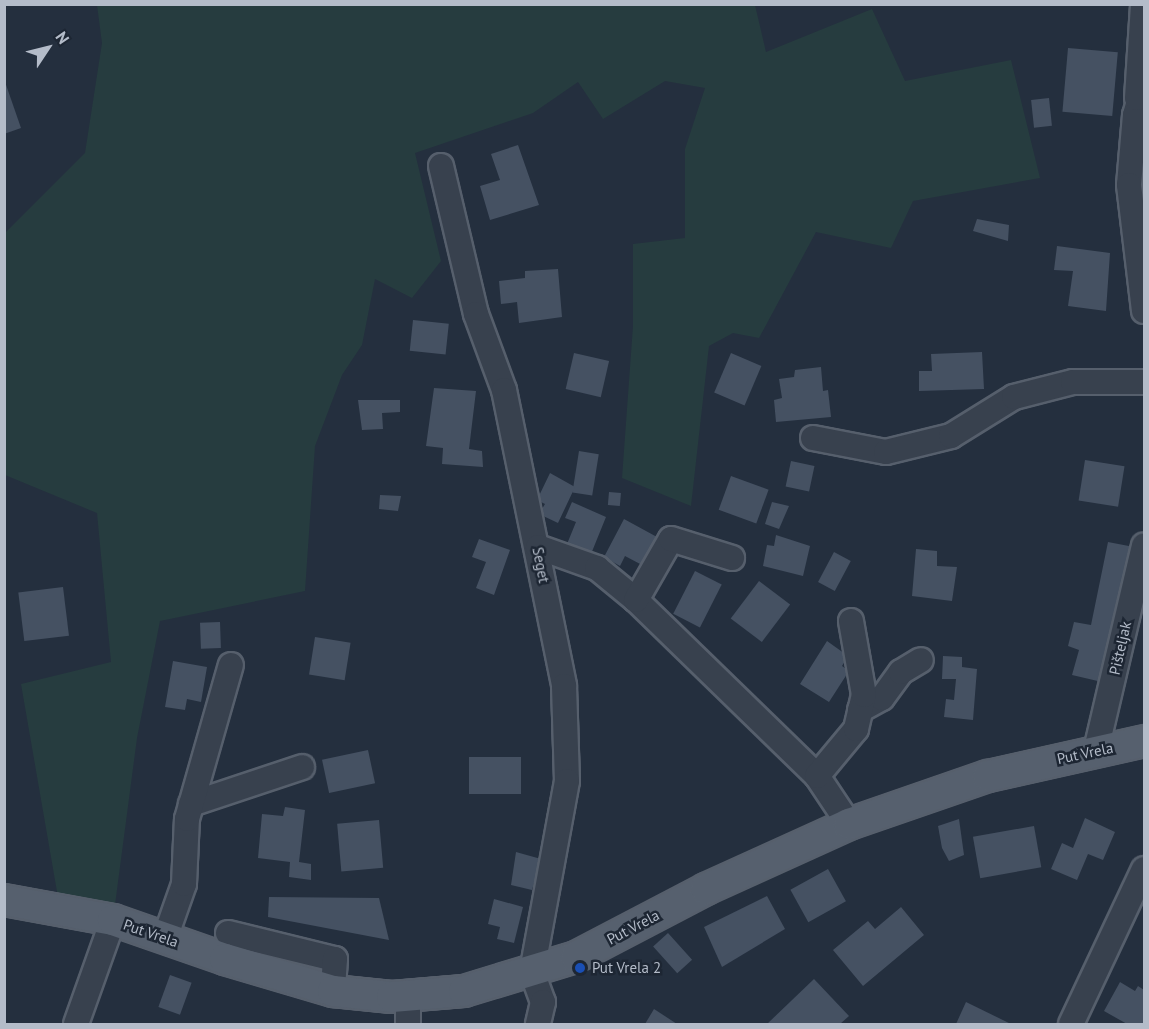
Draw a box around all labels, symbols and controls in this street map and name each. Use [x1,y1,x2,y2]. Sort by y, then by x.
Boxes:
north arrow [18,18,78,78]
text: N [52,28,74,48]
street label: Seget [529,546,553,584]
street label: Pišteljak [1105,620,1135,676]
street label: Put Vrela [1055,738,1115,768]
street label: Put Vrela [603,906,663,948]
street label: Put Vrela [121,915,181,951]
place label: Put Vrela 2 [592,959,662,977]
marker: Put Vrela 2 [573,961,587,975]

